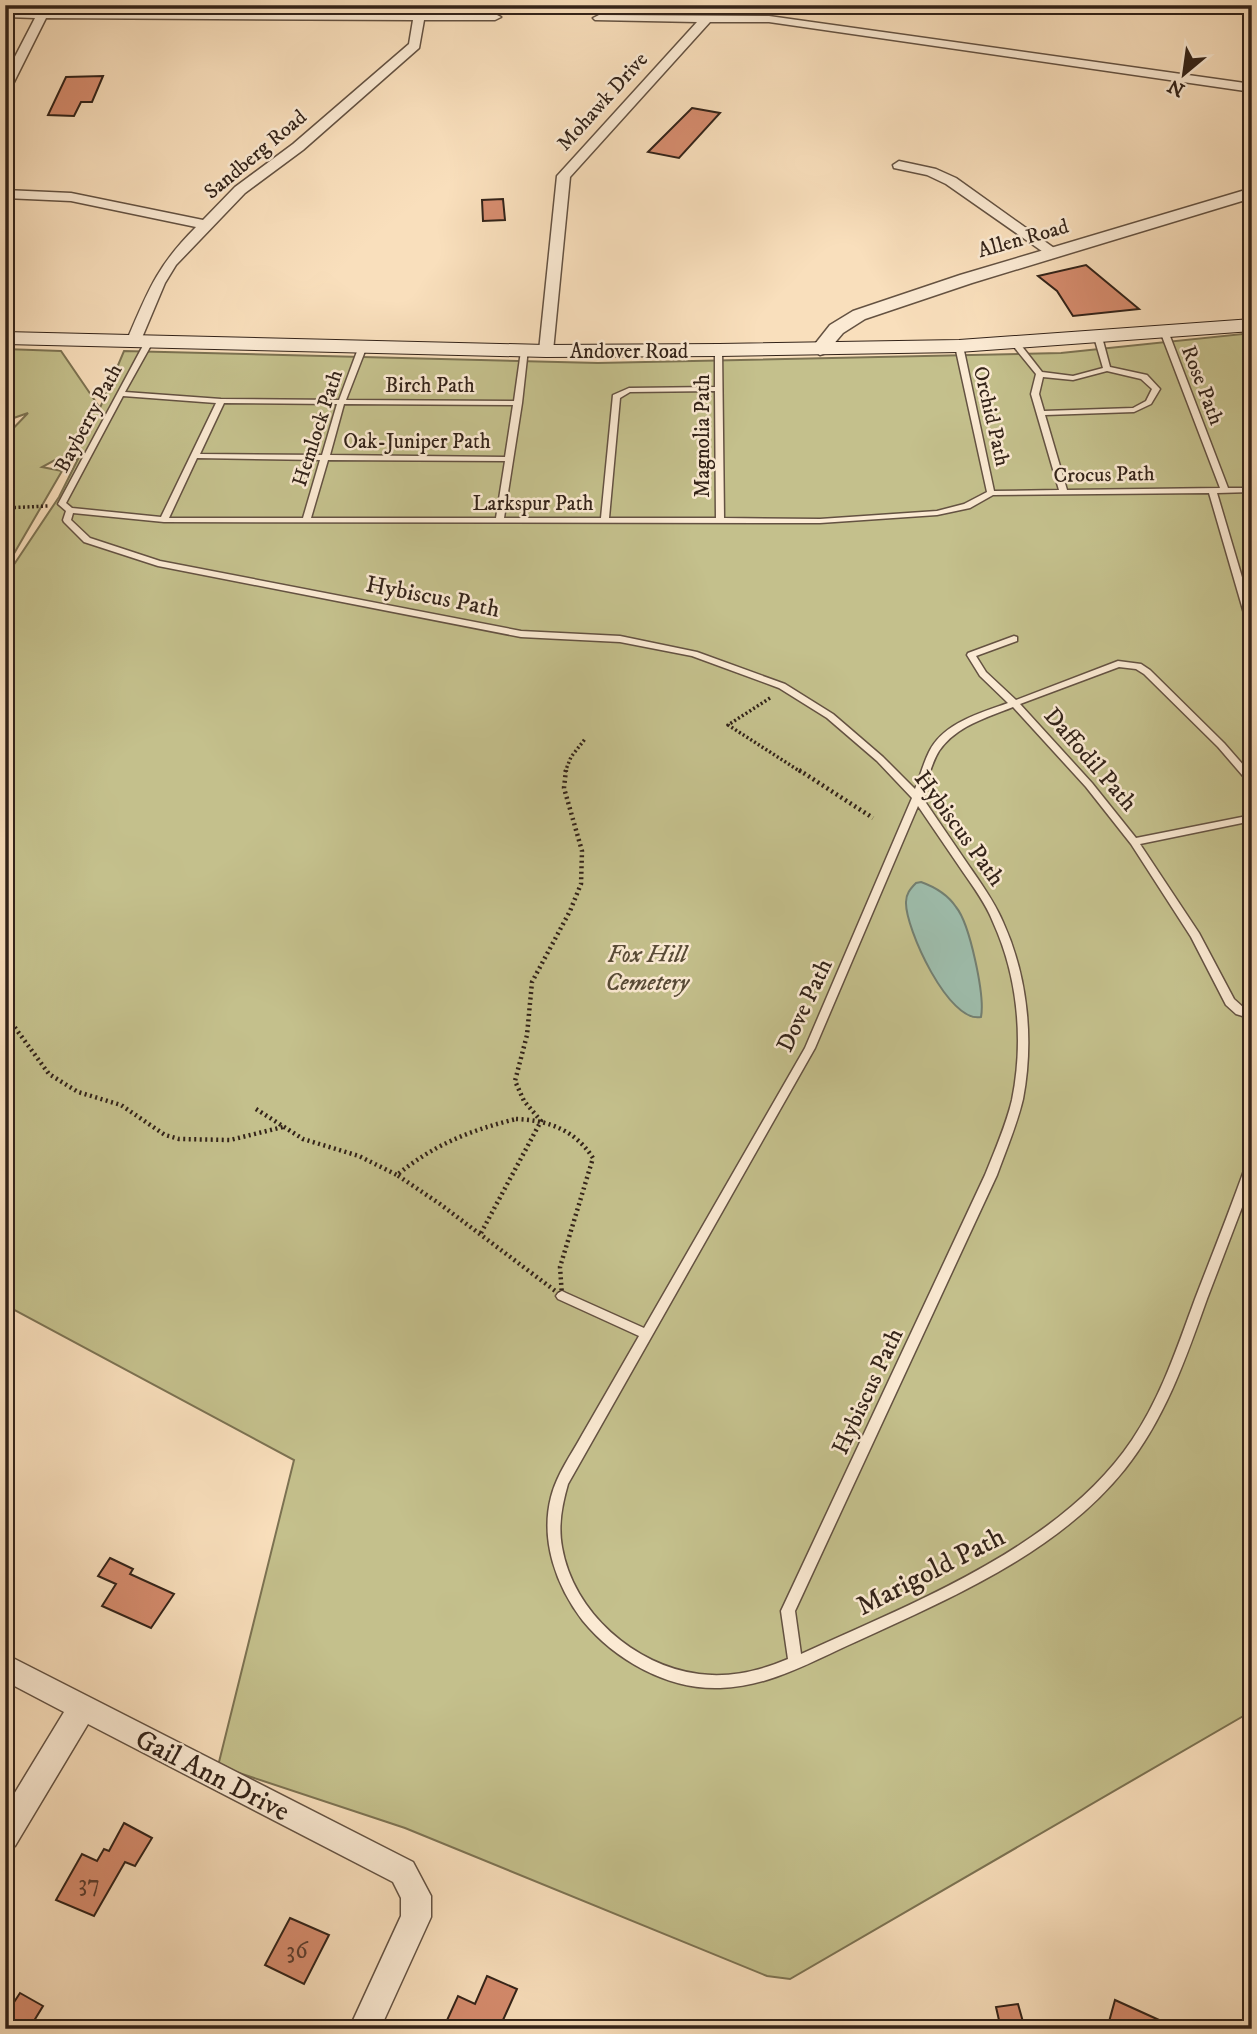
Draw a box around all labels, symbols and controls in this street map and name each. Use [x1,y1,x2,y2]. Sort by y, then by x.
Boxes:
north arrow [1148,38,1218,108]
street label: Mohawk Drive [552,47,654,156]
text: N [1164,74,1189,101]
street label: Sandberg Road [199,104,313,205]
street label: Allen Road [975,213,1072,264]
street label: Andover Road [570,339,689,365]
street label: Rose Path [1175,342,1229,429]
street label: Bayberry Path [49,360,128,477]
street label: Orchid Path [967,364,1015,469]
street label: Hemlock Path [287,367,349,490]
street label: Birch Path [385,373,475,399]
street label: Magnolia Path [690,374,716,498]
street label: Oak-Juniper Path [343,429,491,455]
street label: Crocus Path [1053,461,1155,489]
street label: Larkspur Path [472,491,594,517]
street label: Hybiscus Path [363,569,503,625]
street label: Daffodil Path [1037,701,1144,818]
street label: Hybiscus Path [907,765,1012,893]
park label: Fox Hill Cemetery [605,940,690,998]
street label: Dove Path [770,954,840,1057]
street label: Hybiscus Path [826,1323,910,1459]
street label: Marigold Path [850,1519,1011,1624]
street label: Gail Ann Drive [129,1721,295,1829]
house number: 37 [78,1869,100,1899]
house number: 36 [286,1936,309,1966]

